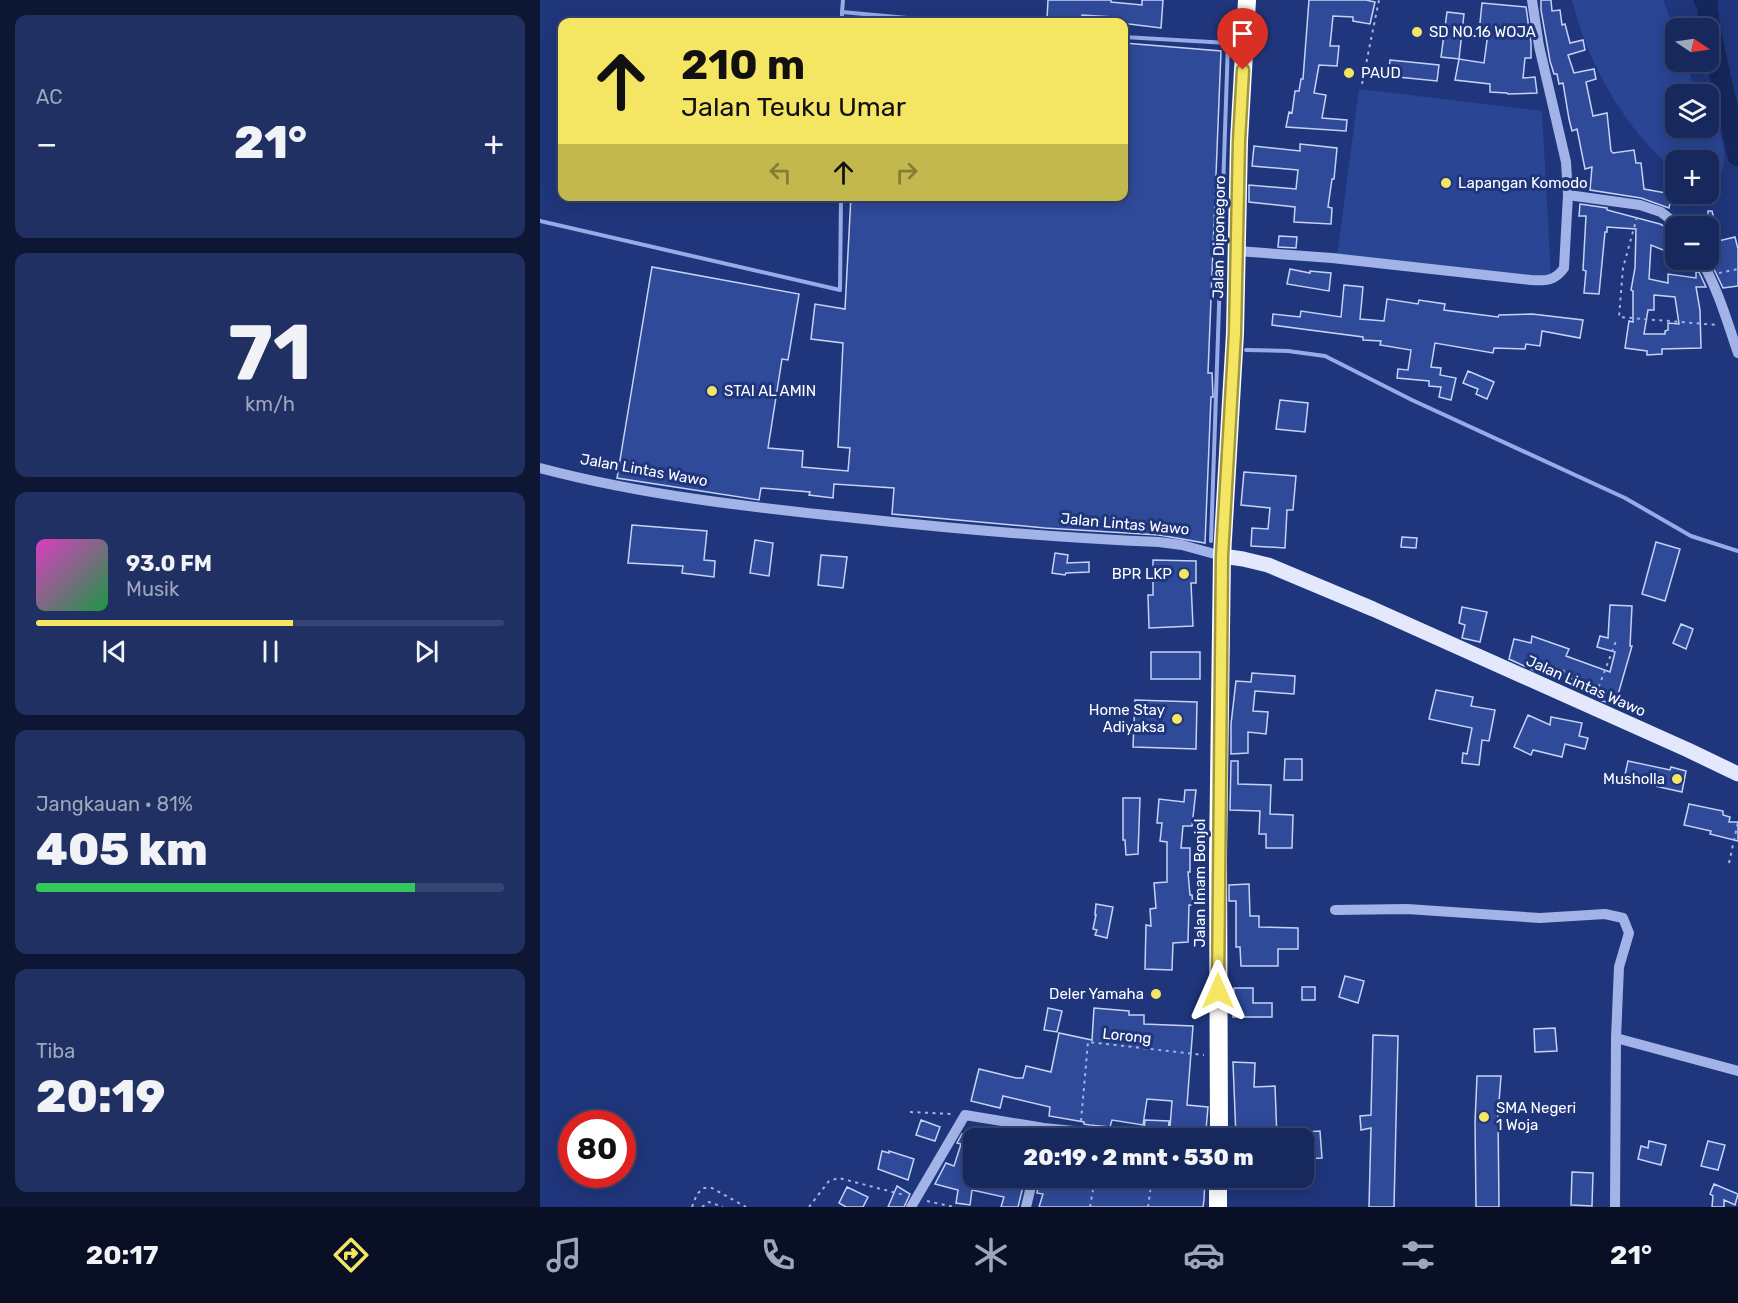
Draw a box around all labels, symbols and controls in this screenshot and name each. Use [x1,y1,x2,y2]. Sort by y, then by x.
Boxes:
pin [1217,8,1268,70]
icon: arrive [1226,17,1259,50]
north arrow [1665,18,1719,72]
map controls [1665,18,1719,270]
place label: SD NO.16 WOJA [1429,23,1536,41]
marker: SD NO.16 WOJA [1410,25,1424,39]
text: 210 m [681,40,805,90]
icon: ahead [582,42,660,120]
place label: PAUD [1361,64,1401,82]
marker: PAUD [1342,66,1356,80]
button: layers [1665,84,1719,138]
text: AC [36,85,62,109]
text: Jalan Teuku Umar [681,91,906,123]
text: 21° [234,116,307,169]
text: − [36,124,57,163]
text: + [483,124,504,163]
button: + [1665,150,1719,204]
icon: left [764,156,797,189]
icon: ahead [827,156,860,189]
icon: right [890,156,923,189]
place label: Lapangan Komodo [1458,174,1588,192]
street label: Jalan Diponegoro [1209,175,1229,299]
marker: Lapangan Komodo [1439,176,1453,190]
button: − [1665,216,1719,270]
text: 71 [228,306,312,399]
place label: STAI AL AMIN [724,382,816,400]
marker: STAI AL AMIN [705,384,719,398]
text: km/h [245,392,295,416]
street label: Jalan Lintas Wawo [579,450,709,490]
street label: Jalan Lintas Wawo [1060,509,1190,539]
text: 93.0 FM [126,550,212,577]
place label: BPR LKP [1112,565,1172,583]
marker: BPR LKP [1177,567,1191,581]
text: Musik [126,577,179,601]
icon: previous [98,635,131,668]
icon: pause [254,635,287,668]
icon: next [410,635,443,668]
street label: Jalan Lintas Wawo [1523,652,1649,720]
place label: Home Stay Adiyaksa [1089,701,1165,736]
marker: Home Stay Adiyaksa [1170,712,1184,726]
place label: Musholla [1603,770,1665,788]
marker: Musholla [1670,772,1684,786]
text: Jangkauan · 81% [36,792,193,816]
street label: Jalan Imam Bonjol [1191,819,1209,947]
text: 405 km [36,823,208,876]
position arrow [1186,959,1250,1023]
place label: Deler Yamaha [1049,985,1144,1003]
marker: Deler Yamaha [1149,987,1163,1001]
street label: Lorong [1102,1024,1152,1048]
text: Tiba [36,1039,75,1063]
text: 20:19 [36,1070,165,1123]
place label: SMA Negeri 1 Woja [1496,1099,1576,1134]
speed limit sign: 80 [558,1110,636,1188]
marker: SMA Negeri 1 Woja [1477,1110,1491,1124]
text: 20:19 · 2 mnt · 530 m [1023,1144,1254,1171]
icon: directions [330,1234,372,1276]
icon: music [543,1234,585,1276]
icon: phone [757,1234,799,1276]
icon: climate [970,1234,1012,1276]
icon: car [1183,1234,1225,1276]
icon: filters [1397,1234,1439,1276]
text: 20:17 [86,1239,158,1271]
text: 21° [1610,1239,1652,1271]

